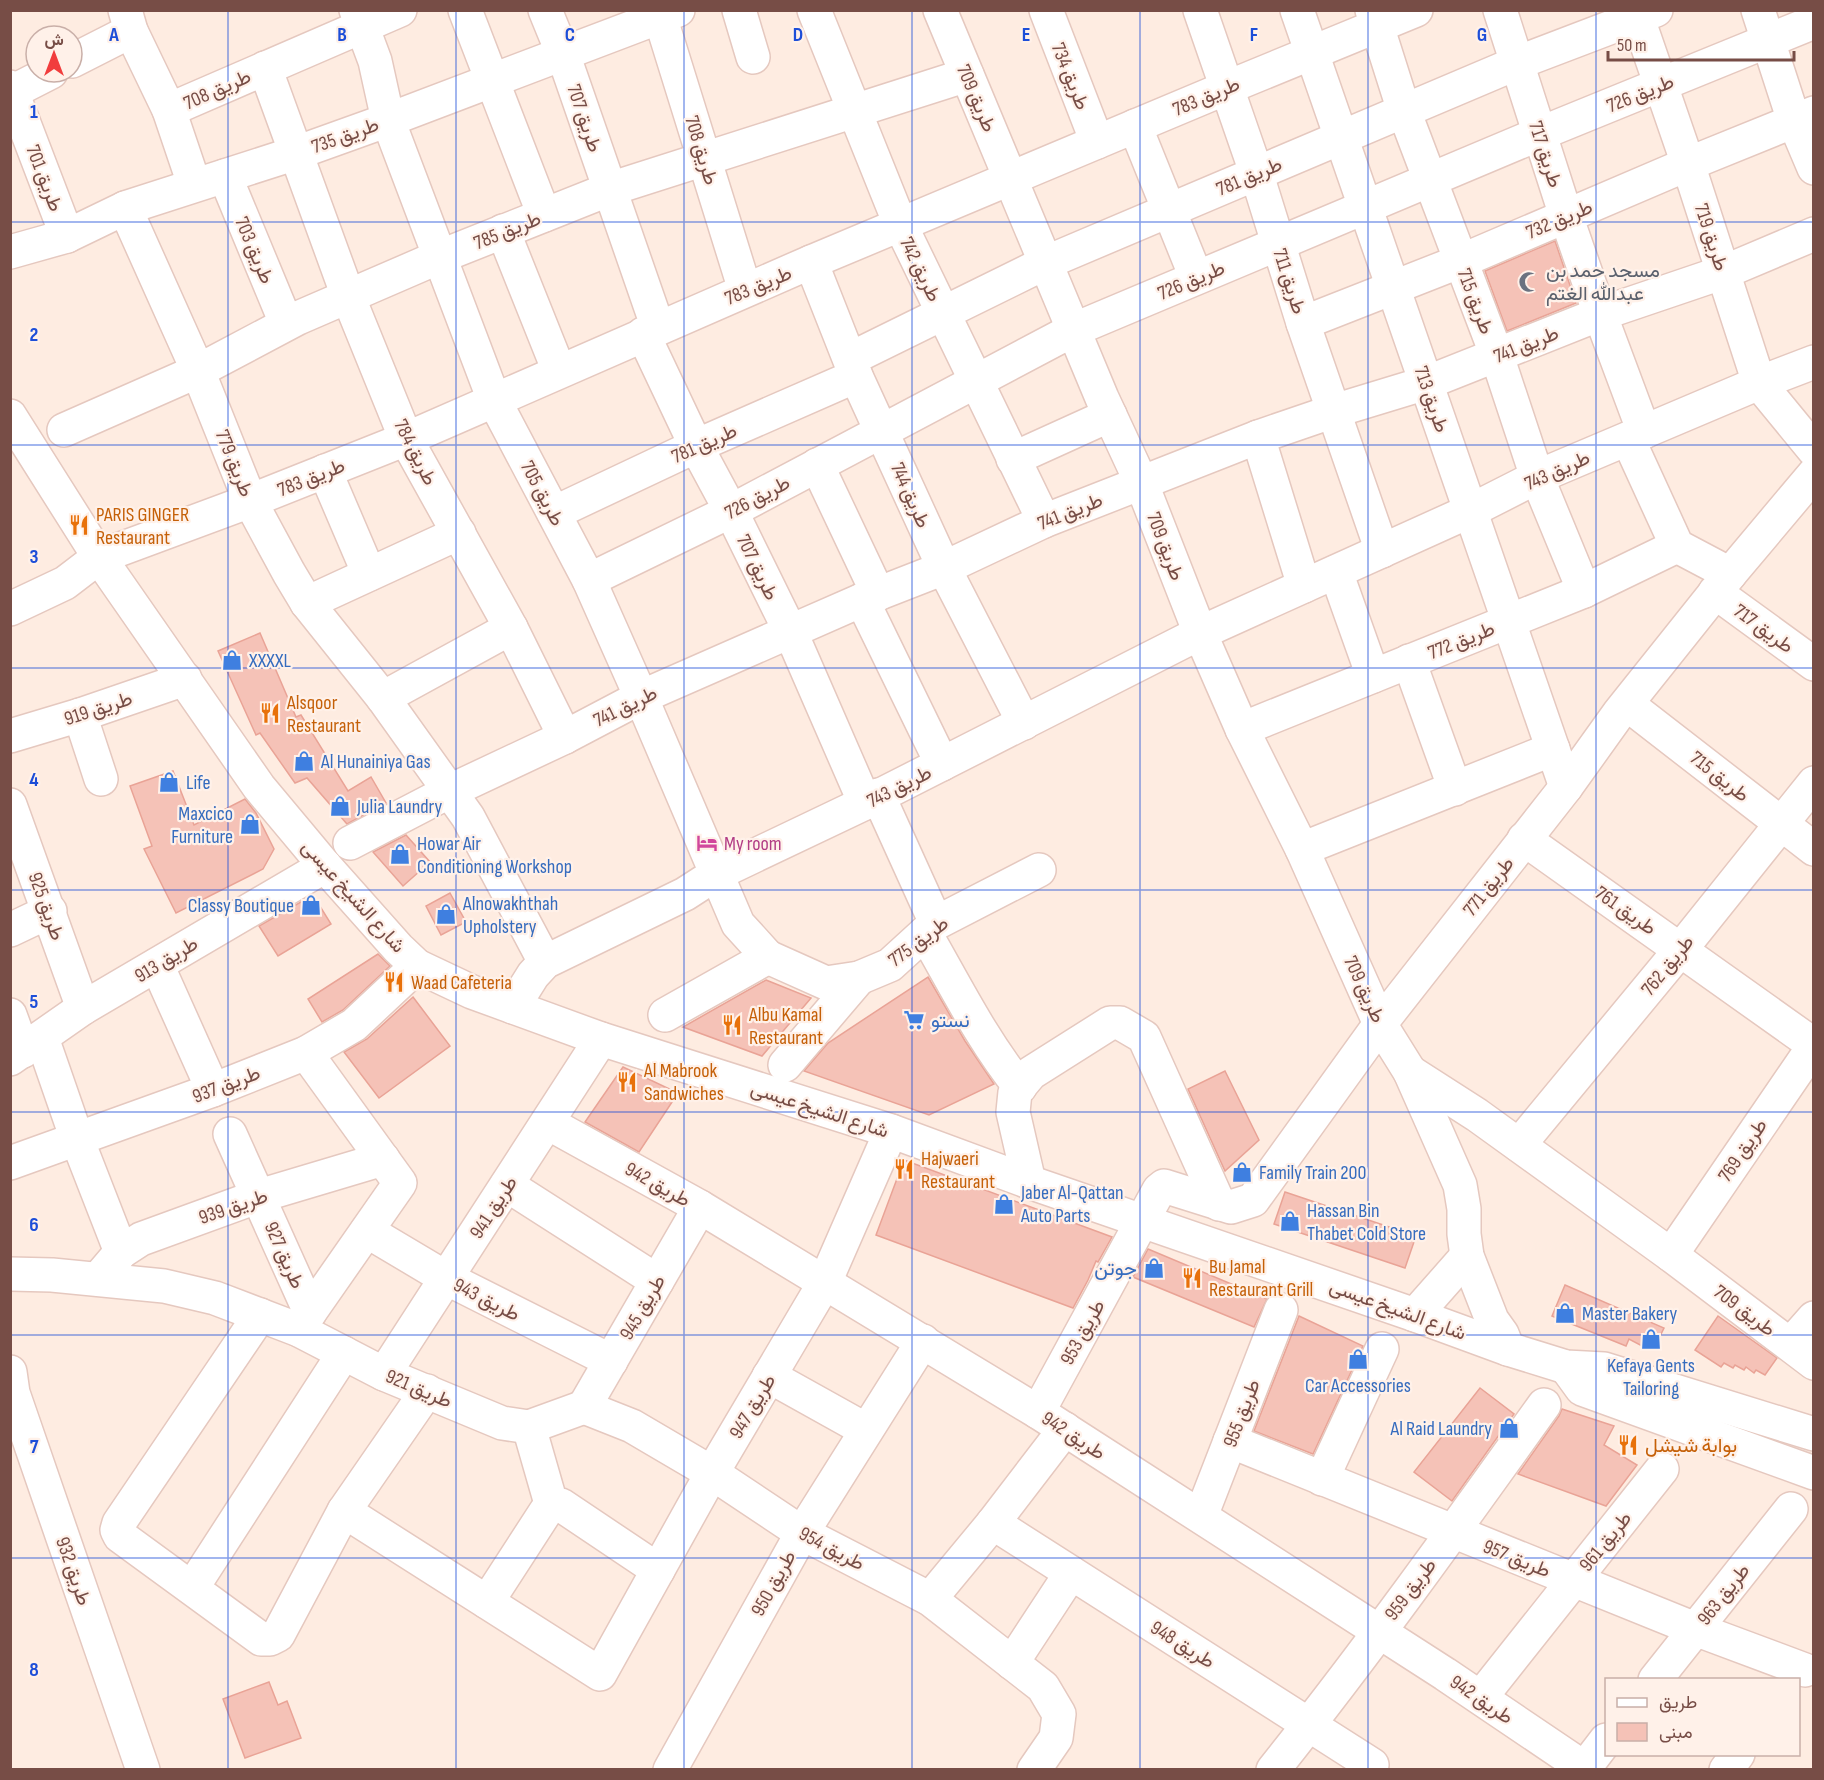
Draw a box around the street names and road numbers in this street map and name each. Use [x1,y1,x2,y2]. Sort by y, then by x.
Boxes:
street label: طريق 734 [1046,39,1094,114]
street label: طريق 709 [951,61,1001,136]
street label: طريق 708 [180,64,255,115]
street label: طريق 726 [1603,70,1678,118]
street label: طريق 783 [1169,72,1244,122]
street label: طريق 707 [561,81,607,156]
street label: طريق 735 [308,113,382,159]
street label: طريق 708 [679,113,723,188]
street label: طريق 717 [1523,118,1567,191]
street label: طريق 701 [20,142,68,215]
street label: طريق 781 [1213,152,1286,202]
street label: طريق 732 [1522,195,1596,245]
street label: طريق 719 [1689,201,1733,274]
street label: طريق 785 [470,207,544,255]
street label: طريق 703 [229,213,279,288]
street label: طريق 742 [894,233,946,306]
street label: طريق 711 [1267,245,1311,317]
street label: طريق 726 [1154,256,1229,306]
street label: طريق 783 [721,261,796,311]
street label: طريق 715 [1452,265,1499,338]
street label: طريق 741 [1490,321,1562,369]
street label: طريق 713 [1408,363,1454,436]
street label: طريق 784 [388,415,442,490]
street label: طريق 781 [668,419,741,469]
street label: طريق 779 [210,426,258,501]
street label: طريق 743 [1521,446,1594,496]
street label: طريق 783 [274,454,349,502]
street label: طريق 705 [515,457,569,530]
street label: طريق 744 [885,459,935,532]
street label: طريق 726 [721,471,794,525]
street label: طريق 741 [1034,488,1106,536]
street label: طريق 709 [1141,509,1189,584]
street label: طريق 707 [731,531,783,604]
street label: طريق 717 [1729,599,1798,659]
street label: طريق 772 [1424,617,1498,665]
street label: طريق 741 [590,681,661,733]
street label: طريق 919 [61,687,135,731]
street label: طريق 715 [1685,746,1754,807]
street label: طريق 743 [863,760,936,813]
street label: شارع الشيخ عيسى [296,835,410,959]
street label: طريق 771 [1458,852,1519,921]
street label: طريق 925 [23,869,69,944]
street label: طريق 761 [1590,881,1661,941]
street label: طريق 775 [884,911,954,972]
street label: طريق 762 [1636,931,1699,1001]
street label: طريق 913 [130,932,203,988]
street label: طريق 709 [1338,952,1390,1027]
street label: طريق 937 [189,1061,264,1109]
street label: شارع الشيخ عيسى [747,1076,892,1144]
street label: طريق 769 [1713,1114,1773,1187]
street label: طريق 942 [621,1157,694,1213]
street label: طريق 941 [465,1172,523,1243]
street label: طريق 939 [196,1184,271,1230]
street label: طريق 927 [259,1218,309,1293]
street label: طريق 945 [615,1271,671,1344]
street label: طريق 943 [449,1273,524,1327]
street label: شارع الشيخ عيسى [1326,1274,1469,1347]
street label: طريق 709 [1709,1280,1780,1342]
street label: طريق 953 [1055,1296,1111,1369]
street label: طريق 921 [382,1364,455,1414]
street label: طريق 947 [724,1370,781,1443]
street label: طريق 955 [1218,1376,1266,1451]
street label: طريق 942 [1037,1406,1110,1465]
street label: طريق 961 [1574,1507,1637,1576]
street label: طريق 954 [795,1522,868,1576]
street label: طريق 932 [50,1534,96,1609]
street label: طريق 957 [1479,1535,1554,1583]
street label: طريق 950 [746,1546,802,1621]
street label: طريق 959 [1380,1554,1442,1625]
street label: طريق 963 [1692,1559,1755,1630]
street label: طريق 948 [1146,1616,1219,1674]
street label: طريق 942 [1445,1670,1518,1730]

